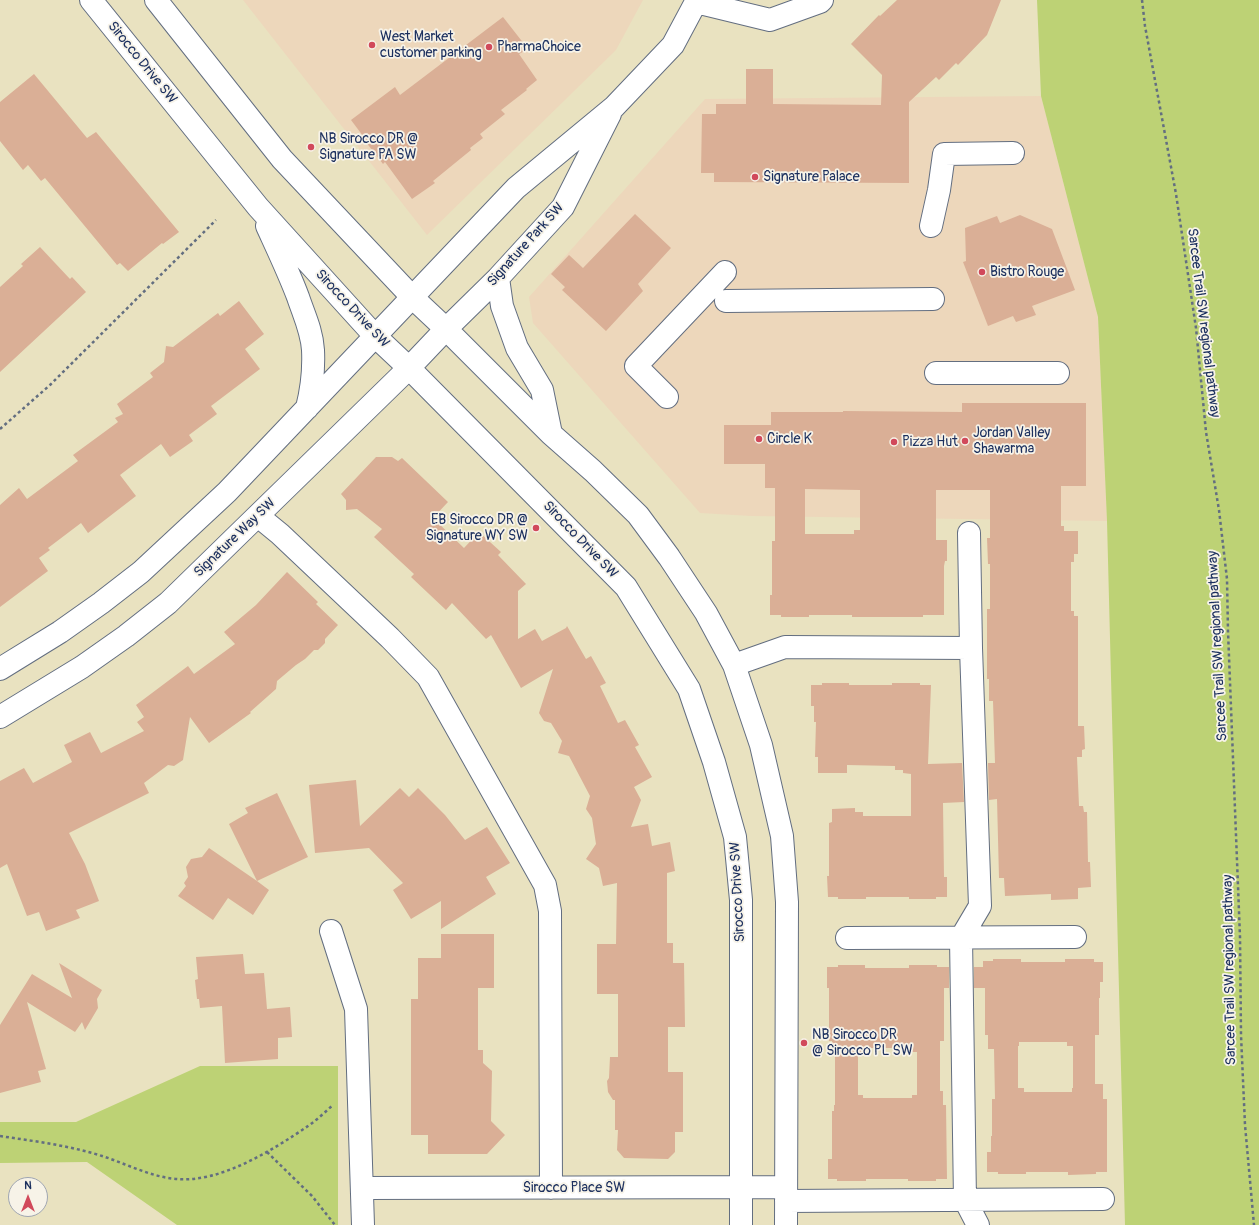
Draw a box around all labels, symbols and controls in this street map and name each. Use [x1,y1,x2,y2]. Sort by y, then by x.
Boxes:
street label: Sirocco Drive SW [104,19,180,107]
place label: West Market customer parking [380,29,482,62]
place label: PharmaChoice [497,39,581,55]
marker: West Market customer parking [367,40,377,50]
marker: PharmaChoice [484,42,494,52]
place label: NB Sirocco DR @ Signature PA SW [319,131,418,164]
marker: NB Sirocco DR @ Signature PA SW [306,142,316,152]
place label: Signature Palace [763,169,860,185]
marker: Signature Palace [750,172,760,182]
street label: Signature Park SW [484,200,568,290]
street label: Sarcee Trail SW regional pathway [1183,227,1223,419]
place label: Bistro Rouge [990,264,1064,280]
street label: Sirocco Drive SW [312,266,392,352]
marker: Bistro Rouge [977,267,987,277]
place label: Jordan Valley Shawarma [973,425,1050,458]
place label: Circle K [767,431,812,447]
marker: Circle K [754,434,764,444]
place label: Pizza Hut [902,434,958,450]
marker: Jordan Valley Shawarma [960,436,970,446]
marker: Pizza Hut [889,437,899,447]
street label: Signature Way SW [191,495,279,581]
street label: Sirocco Drive SW [539,498,621,582]
place label: EB Sirocco DR @ Signature WY SW [426,512,528,544]
marker: EB Sirocco DR @ Signature WY SW [531,523,541,533]
street label: Sarcee Trail SW regional pathway [1205,550,1231,742]
street label: Sirocco Drive SW [727,841,749,943]
street label: Sarcee Trail SW regional pathway [1220,875,1240,1065]
place label: NB Sirocco DR @ Sirocco PL SW [812,1027,913,1060]
marker: NB Sirocco DR @ Sirocco PL SW [799,1038,809,1048]
north arrow [8,1177,48,1217]
text: N [24,1179,32,1192]
street label: Sirocco Place SW [523,1180,625,1196]

